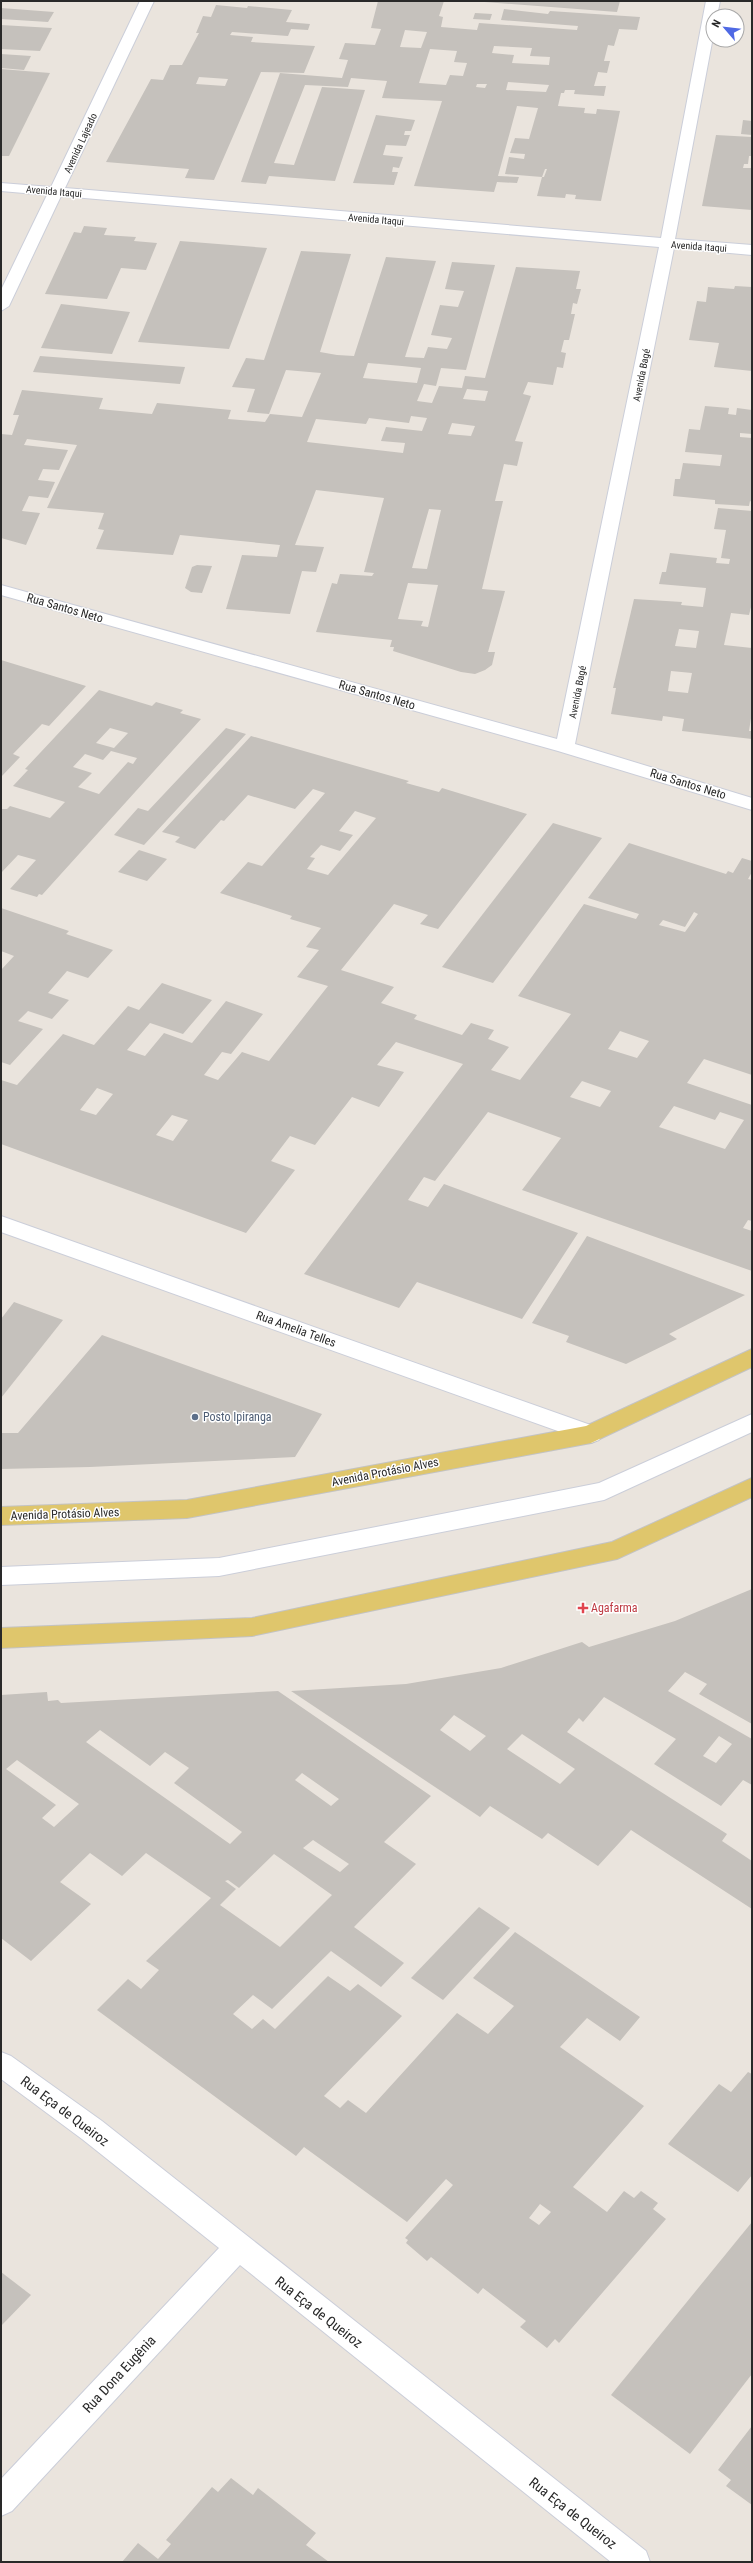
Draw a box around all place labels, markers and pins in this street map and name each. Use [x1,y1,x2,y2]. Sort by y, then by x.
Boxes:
place label: Posto Ipiranga [203,1410,272,1424]
marker: Posto Ipiranga [190,1412,200,1422]
place label: Agafarma [591,1601,638,1615]
marker: Agafarma [578,1603,588,1613]

